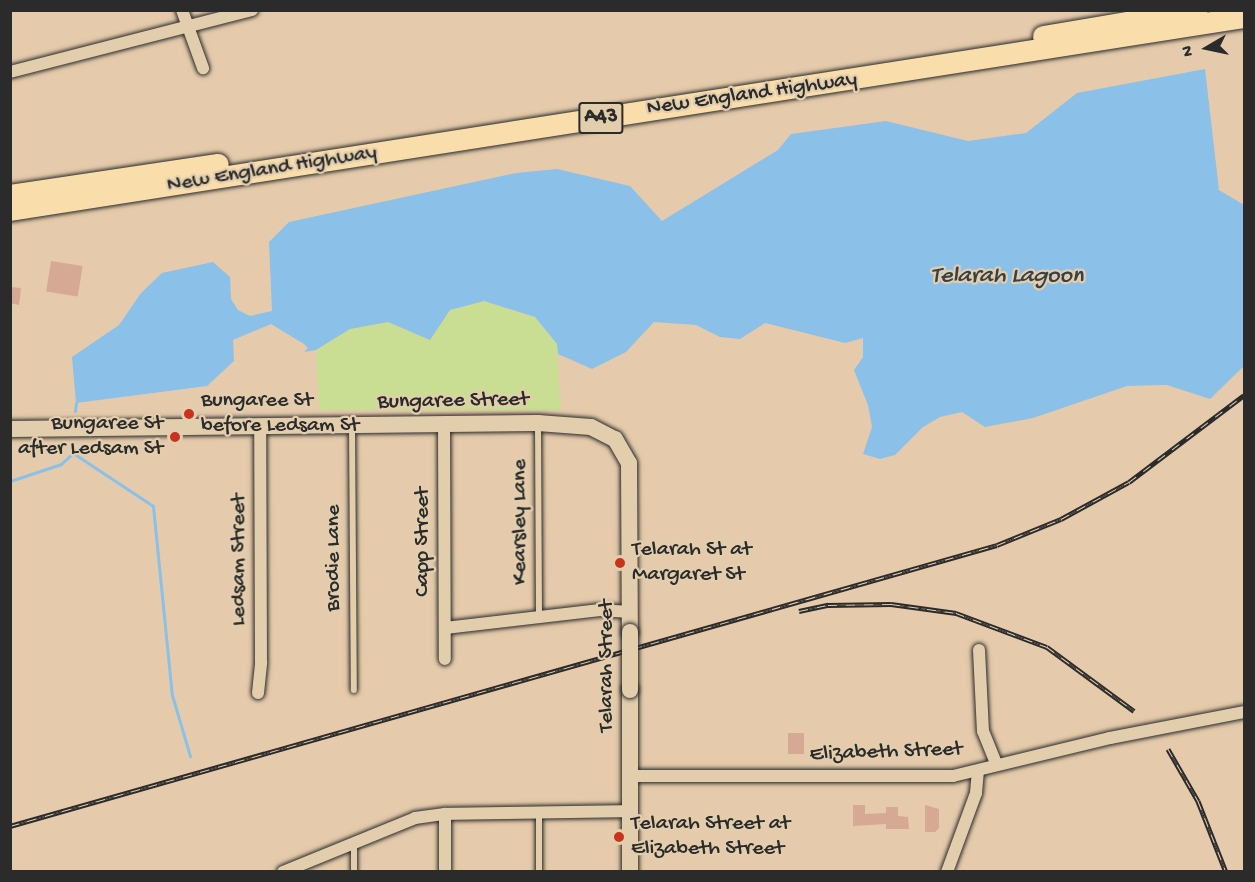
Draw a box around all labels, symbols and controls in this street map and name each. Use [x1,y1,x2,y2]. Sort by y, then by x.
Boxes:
north arrow [1177,18,1237,78]
text: N [1179,44,1199,58]
street label: New England Highway [645,67,859,123]
road number: A43 [577,100,625,136]
street label: New England Highway [165,140,379,200]
water label: Telarah Lagoon [931,263,1083,291]
street label: Bungaree Street [377,387,529,417]
place label: Bungaree St before Ledsam St [201,388,359,440]
marker: Bungaree St before Ledsam St [182,407,196,421]
place label: Bungaree St after Ledsam St [18,411,163,463]
marker: Bungaree St after Ledsam St [168,430,182,444]
street label: Kearsley Lane [508,459,534,585]
street label: Capp Street [411,487,437,597]
street label: Ledsam Street [227,494,253,626]
street label: Brodie Lane [322,505,348,611]
place label: Telarah St at Margaret St [632,537,751,588]
marker: Telarah St at Margaret St [613,556,627,570]
street label: Telarah Street [595,600,621,732]
street label: Elizabeth Street [809,737,963,769]
place label: Telarah Street at Elizabeth Street [631,811,790,862]
marker: Telarah Street at Elizabeth Street [612,830,626,844]

